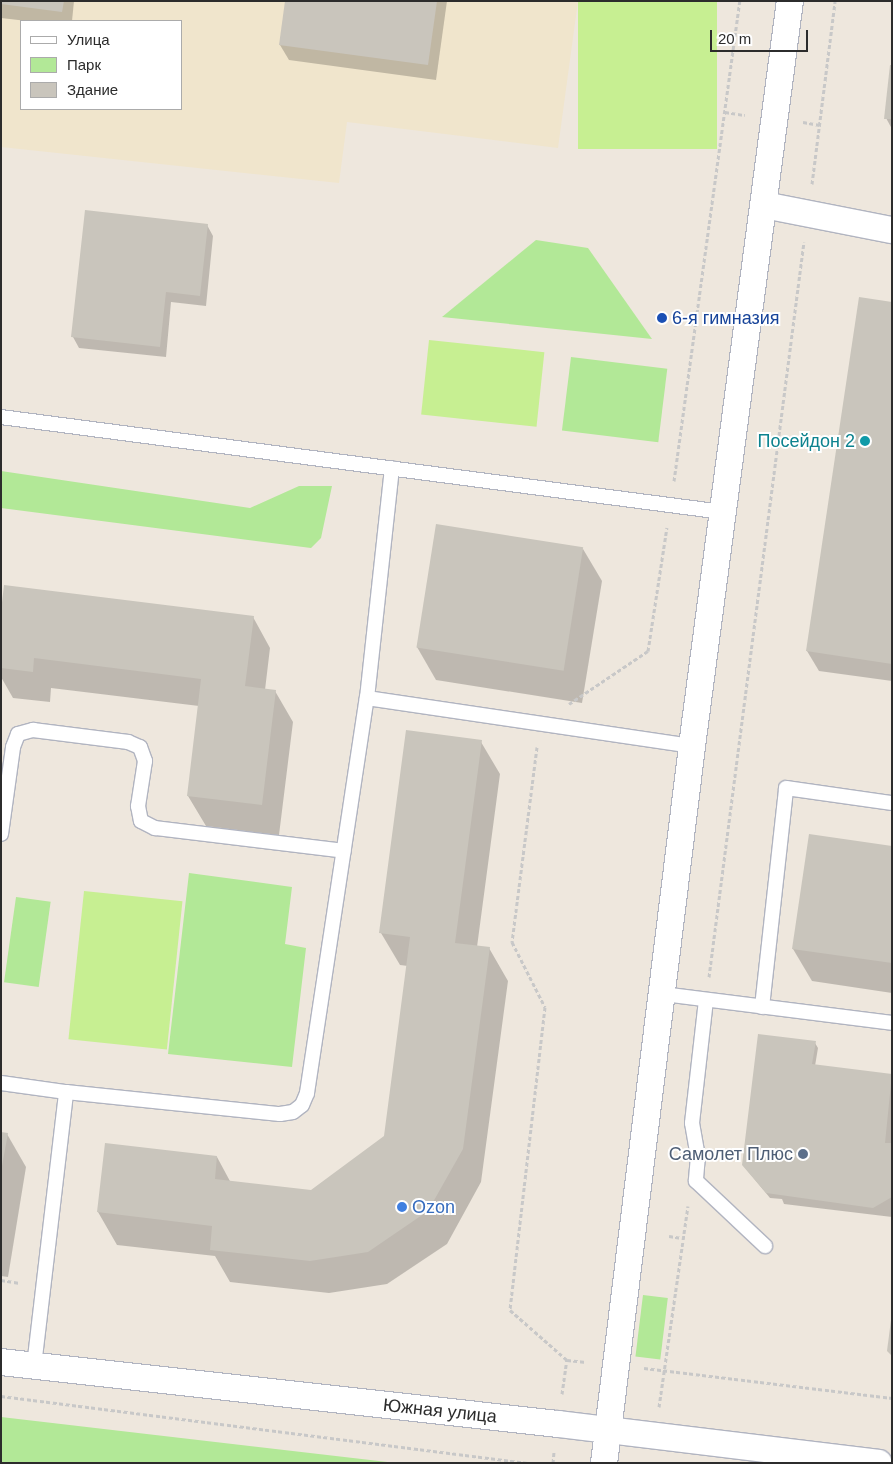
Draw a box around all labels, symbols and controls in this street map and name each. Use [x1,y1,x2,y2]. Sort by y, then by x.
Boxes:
legend [20,20,182,110]
scale bar [713,20,810,52]
text: 20 m [718,30,751,47]
text: Улица [67,31,110,48]
text: Парк [67,56,101,73]
text: Здание [67,81,118,98]
place label: 6-я гимназия [672,307,780,329]
marker: 6-я гимназия [656,312,668,324]
place label: Посейдон 2 [758,430,855,452]
marker: Посейдон 2 [859,435,871,447]
place label: Самолет Плюс [669,1143,793,1165]
marker: Самолет Плюс [797,1148,809,1160]
place label: Ozon [412,1196,455,1218]
marker: Ozon [396,1201,408,1213]
street label: Южная улица [382,1394,498,1428]

